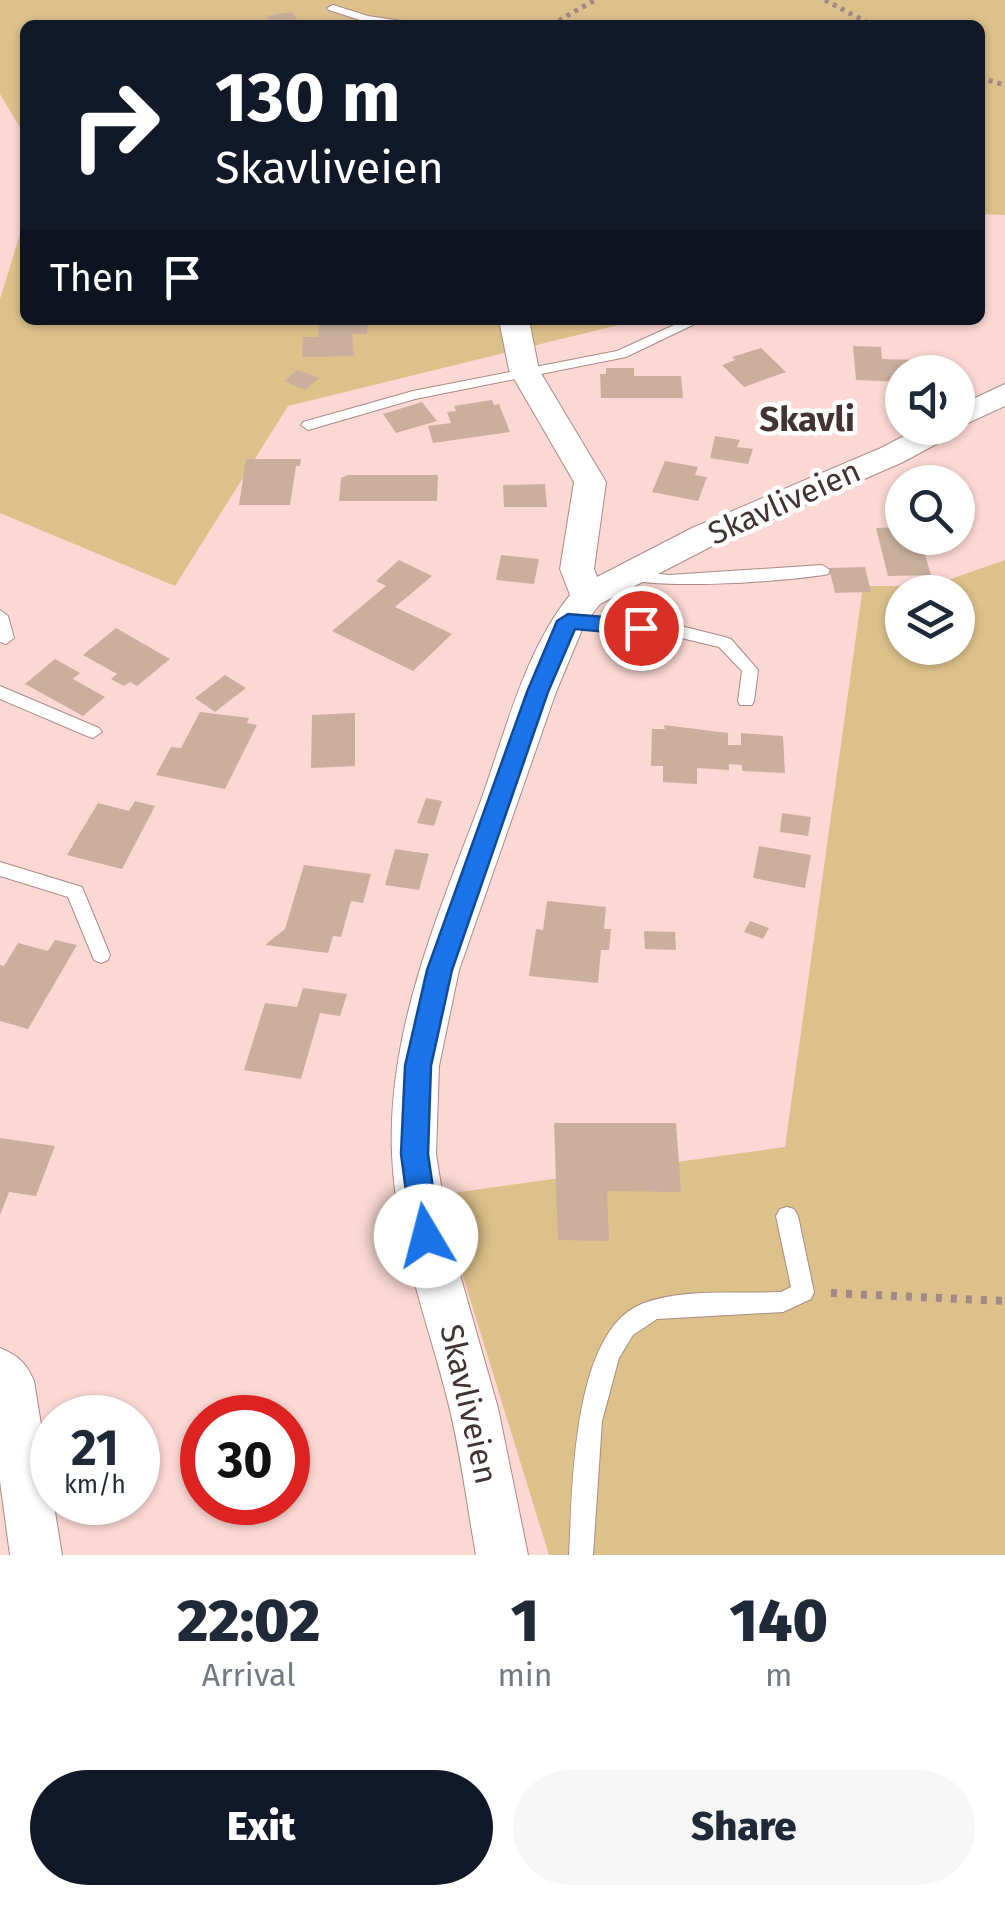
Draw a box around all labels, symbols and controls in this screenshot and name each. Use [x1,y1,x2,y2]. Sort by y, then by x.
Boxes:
text: 130 m [215,56,401,140]
icon: right [50,60,180,190]
text: Skavliveien [215,141,444,195]
icon: arrive [155,250,210,305]
text: Then [50,255,135,301]
map controls [885,355,975,665]
button: sound [885,355,975,445]
district label: Skavli [759,398,855,440]
street label: Skavliveien [702,452,866,552]
button: search [885,465,975,555]
button: layers [885,575,975,665]
pin [599,586,684,671]
icon: arrive [614,601,669,656]
position arrow [374,1184,478,1288]
street label: Skavliveien [432,1320,506,1488]
speed limit sign: 30 [180,1395,310,1525]
text: 21 [71,1418,119,1478]
text: km/h [64,1470,126,1500]
text: 22:02 [177,1585,321,1657]
text: 1 [511,1585,539,1657]
text: 140 [730,1585,828,1657]
text: Arrival [202,1656,296,1694]
text: min [497,1656,553,1694]
text: m [765,1656,793,1694]
button: Exit [30,1770,493,1885]
button: Share [513,1770,975,1885]

